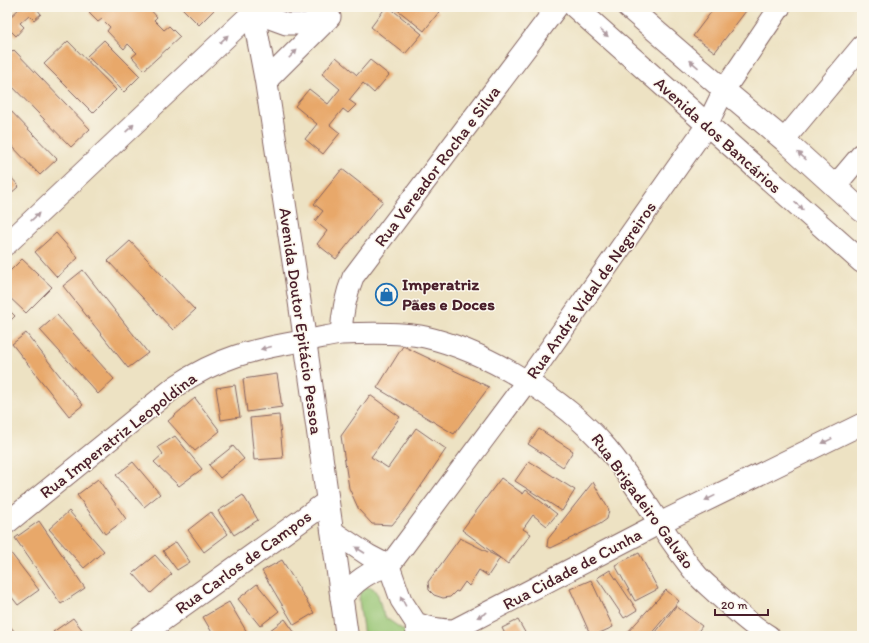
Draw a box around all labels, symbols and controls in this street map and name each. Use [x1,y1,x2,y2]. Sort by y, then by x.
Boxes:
one-way arrow [599,28,608,37]
one-way arrow [220,35,229,44]
one-way arrow [288,49,298,59]
one-way arrow [689,60,700,69]
street label: Avenida dos Bancários [650,73,786,197]
street label: Rua Vereador Rocha e Silva [370,82,504,250]
one-way arrow [125,123,135,133]
one-way arrow [797,152,807,161]
street label: Rua André Vidal de Negreiros [522,197,660,383]
one-way arrow [794,202,804,211]
street label: Avenida Doutor Epitácio Pessoa [275,206,327,436]
one-way arrow [30,212,40,222]
place label: Imperatriz Pães e Doces [402,274,495,314]
shop icon: Imperatriz Pães e Doces [374,281,400,307]
one-way arrow [260,345,272,351]
street label: Rua Imperatriz Leopoldina [36,367,200,502]
street label: Rua Brigadeiro Galvão [587,429,699,573]
one-way arrow [821,438,833,444]
one-way arrow [704,495,716,501]
street label: Rua Carlos de Campos [171,506,315,618]
street label: Rua Cidade de Cunha [499,524,645,614]
one-way arrow [354,546,366,553]
scale bar [715,591,768,617]
one-way arrow [399,596,406,607]
text: 20 m [721,598,748,612]
one-way arrow [477,612,488,619]

